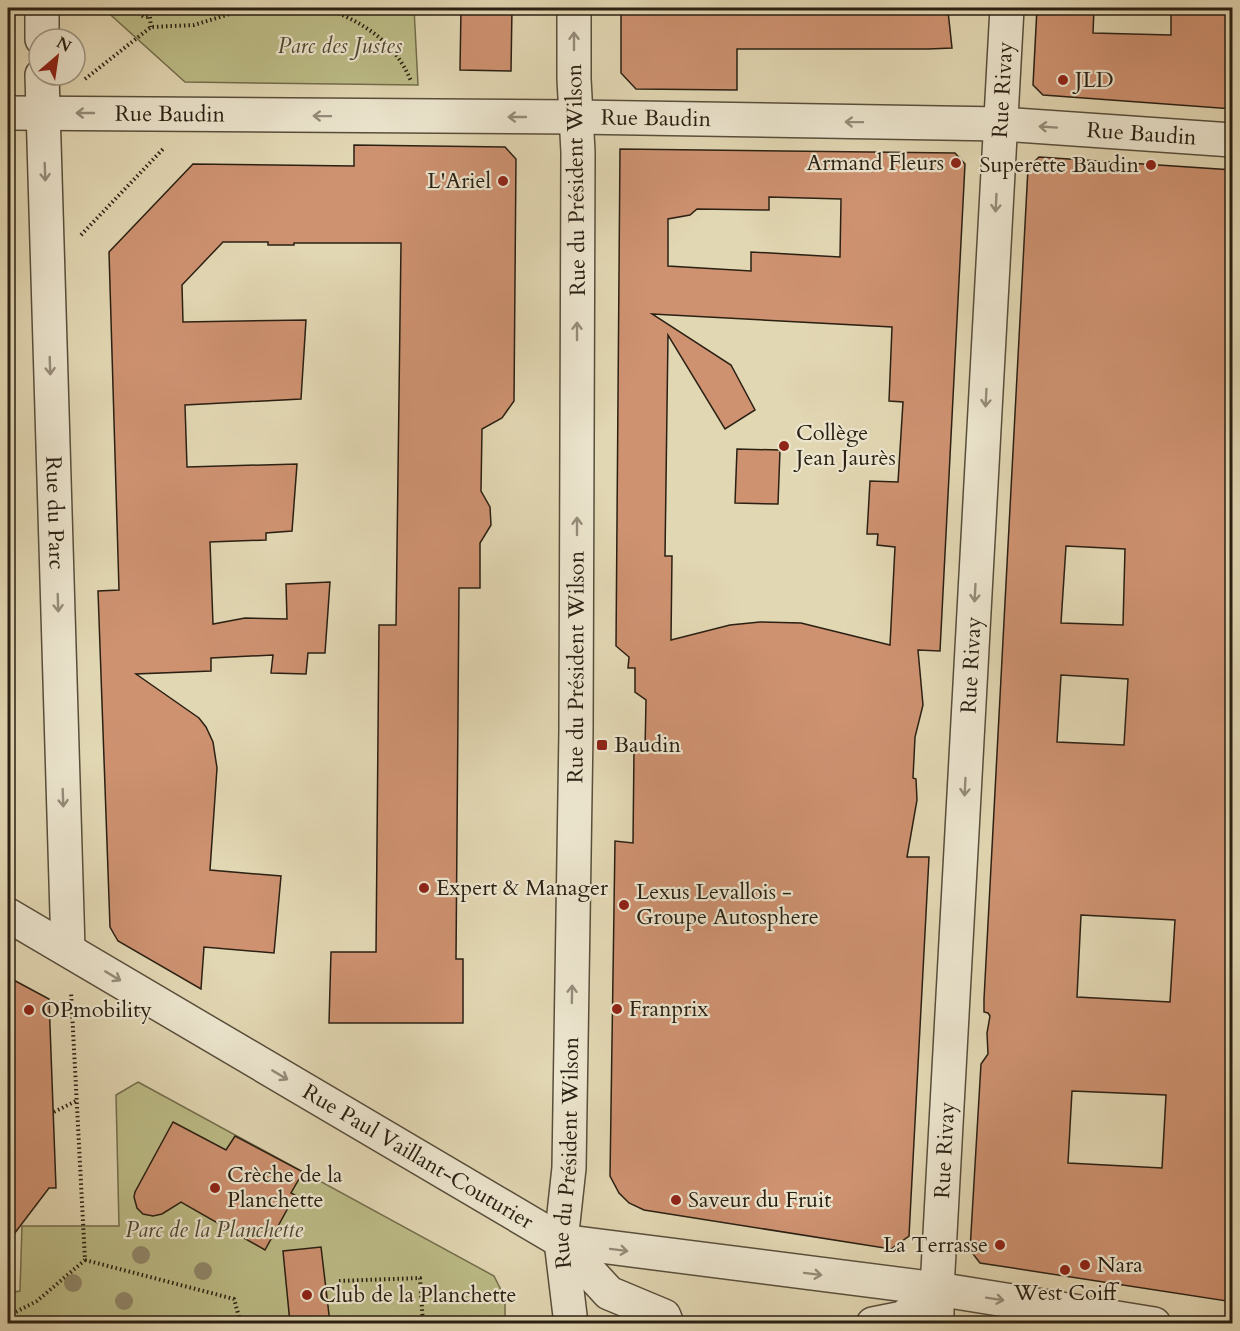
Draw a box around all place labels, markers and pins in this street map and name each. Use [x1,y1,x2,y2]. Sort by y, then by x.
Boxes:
place label: JLD [1072,65,1114,95]
marker: JLD [1056,73,1070,87]
place label: Armand Fleurs [807,148,944,178]
place label: Superette Baudin [979,150,1139,180]
marker: Armand Fleurs [949,156,963,170]
marker: Superette Baudin [1144,158,1158,172]
place label: L'Ariel [427,166,491,196]
marker: L'Ariel [496,174,510,188]
place label: Collège Jean Jaurès [793,418,896,473]
marker: Collège Jean Jaurès [777,439,791,453]
place label: Baudin [614,730,681,760]
marker: Baudin [595,738,609,752]
place label: Expert & Manager [436,873,609,903]
place label: Lexus Levallois - Groupe Autosphere [636,877,819,932]
marker: Expert & Manager [417,881,431,895]
marker: Lexus Levallois - Groupe Autosphere [617,898,631,912]
place label: Franprix [629,994,708,1024]
place label: OPmobility [41,995,152,1025]
marker: Franprix [610,1002,624,1016]
marker: OPmobility [22,1003,36,1017]
place label: Crèche de la Planchette [227,1160,343,1215]
marker: Crèche de la Planchette [208,1181,222,1195]
place label: Saveur du Fruit [688,1185,831,1215]
marker: Saveur du Fruit [669,1193,683,1207]
place label: La Terrasse [883,1230,988,1260]
marker: La Terrasse [993,1238,1007,1252]
place label: Nara [1097,1250,1143,1280]
marker: Nara [1078,1258,1092,1272]
marker: West Coiff [1058,1263,1072,1277]
place label: West Coiff [1013,1278,1120,1308]
place label: Club de la Planchette [319,1280,516,1310]
marker: Club de la Planchette [300,1288,314,1302]

